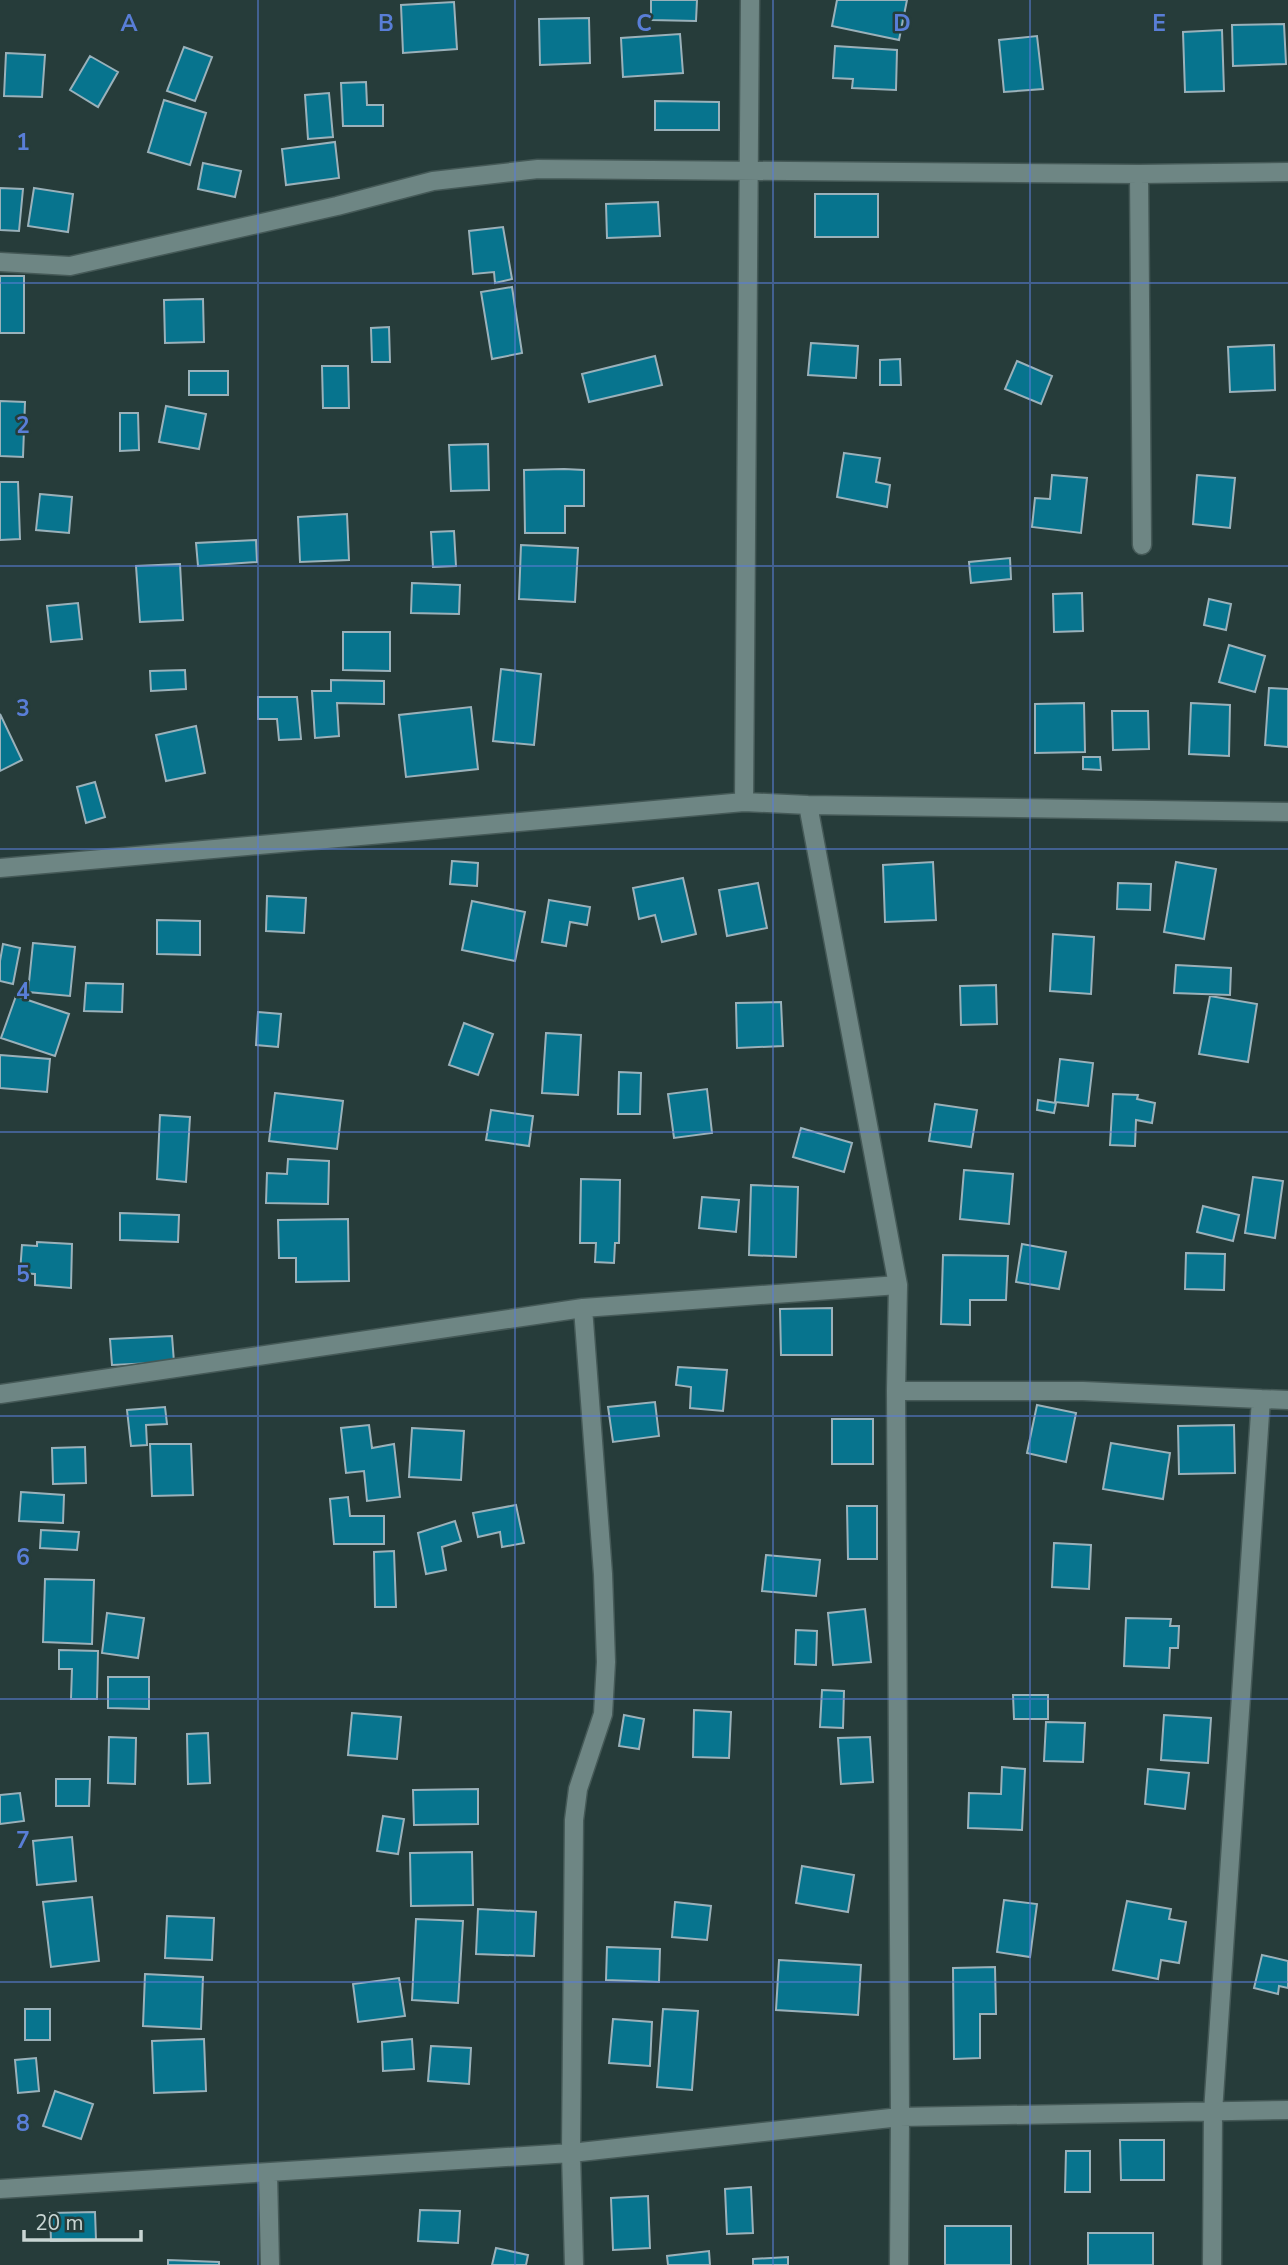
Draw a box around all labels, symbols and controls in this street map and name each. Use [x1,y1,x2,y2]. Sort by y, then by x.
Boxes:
text: A [120,8,138,39]
text: B [378,8,394,39]
text: C [636,8,652,39]
text: D [893,8,911,39]
text: E [1152,8,1166,39]
text: 1 [16,127,30,158]
text: 2 [16,410,30,441]
text: 3 [16,693,30,724]
text: 4 [16,976,30,1007]
text: 5 [16,1259,30,1290]
text: 6 [16,1542,30,1573]
text: 7 [16,1825,30,1856]
text: 8 [16,2108,30,2139]
scale bar [24,2198,142,2242]
text: 20 m [35,2209,84,2237]

